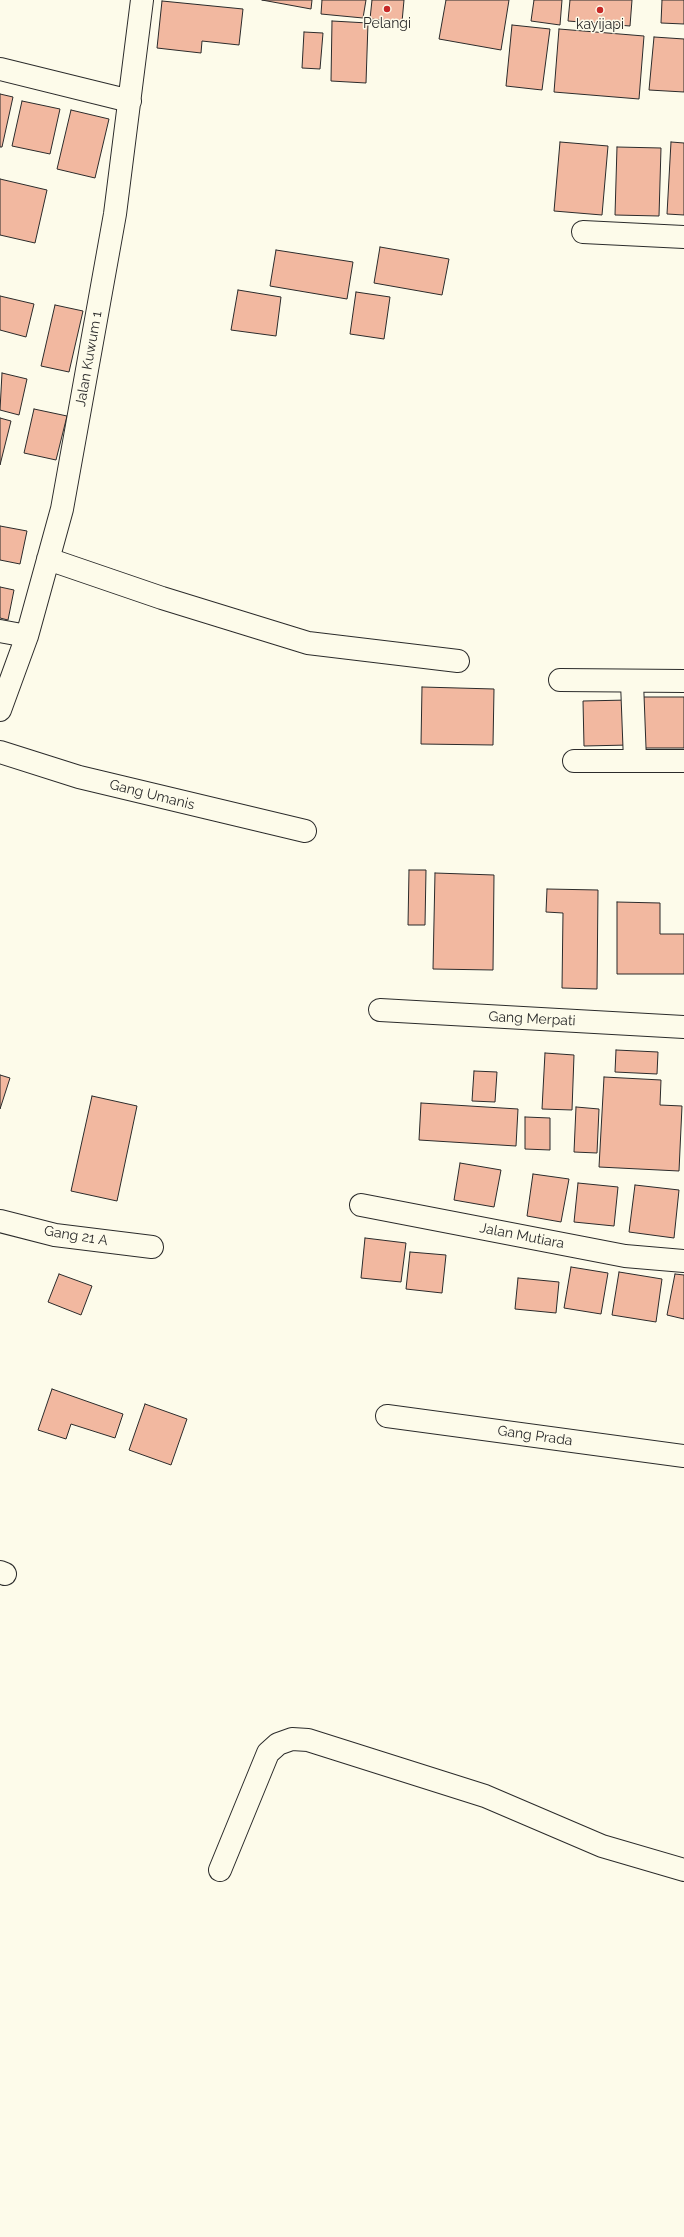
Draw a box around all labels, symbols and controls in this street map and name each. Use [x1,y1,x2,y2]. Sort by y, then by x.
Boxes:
marker: Pelangi [382,4,392,14]
marker: kayijapi [595,5,605,15]
place label: Pelangi [363,16,411,32]
place label: kayijapi [576,17,624,33]
street label: Jalan Kuwum 1 [72,310,106,408]
street label: Gang Umanis [108,776,196,814]
street label: Gang Merpati [488,1008,576,1030]
street label: Jalan Mutiara [478,1220,566,1252]
street label: Gang 21 A [43,1223,109,1249]
street label: Gang Prada [496,1422,574,1450]

